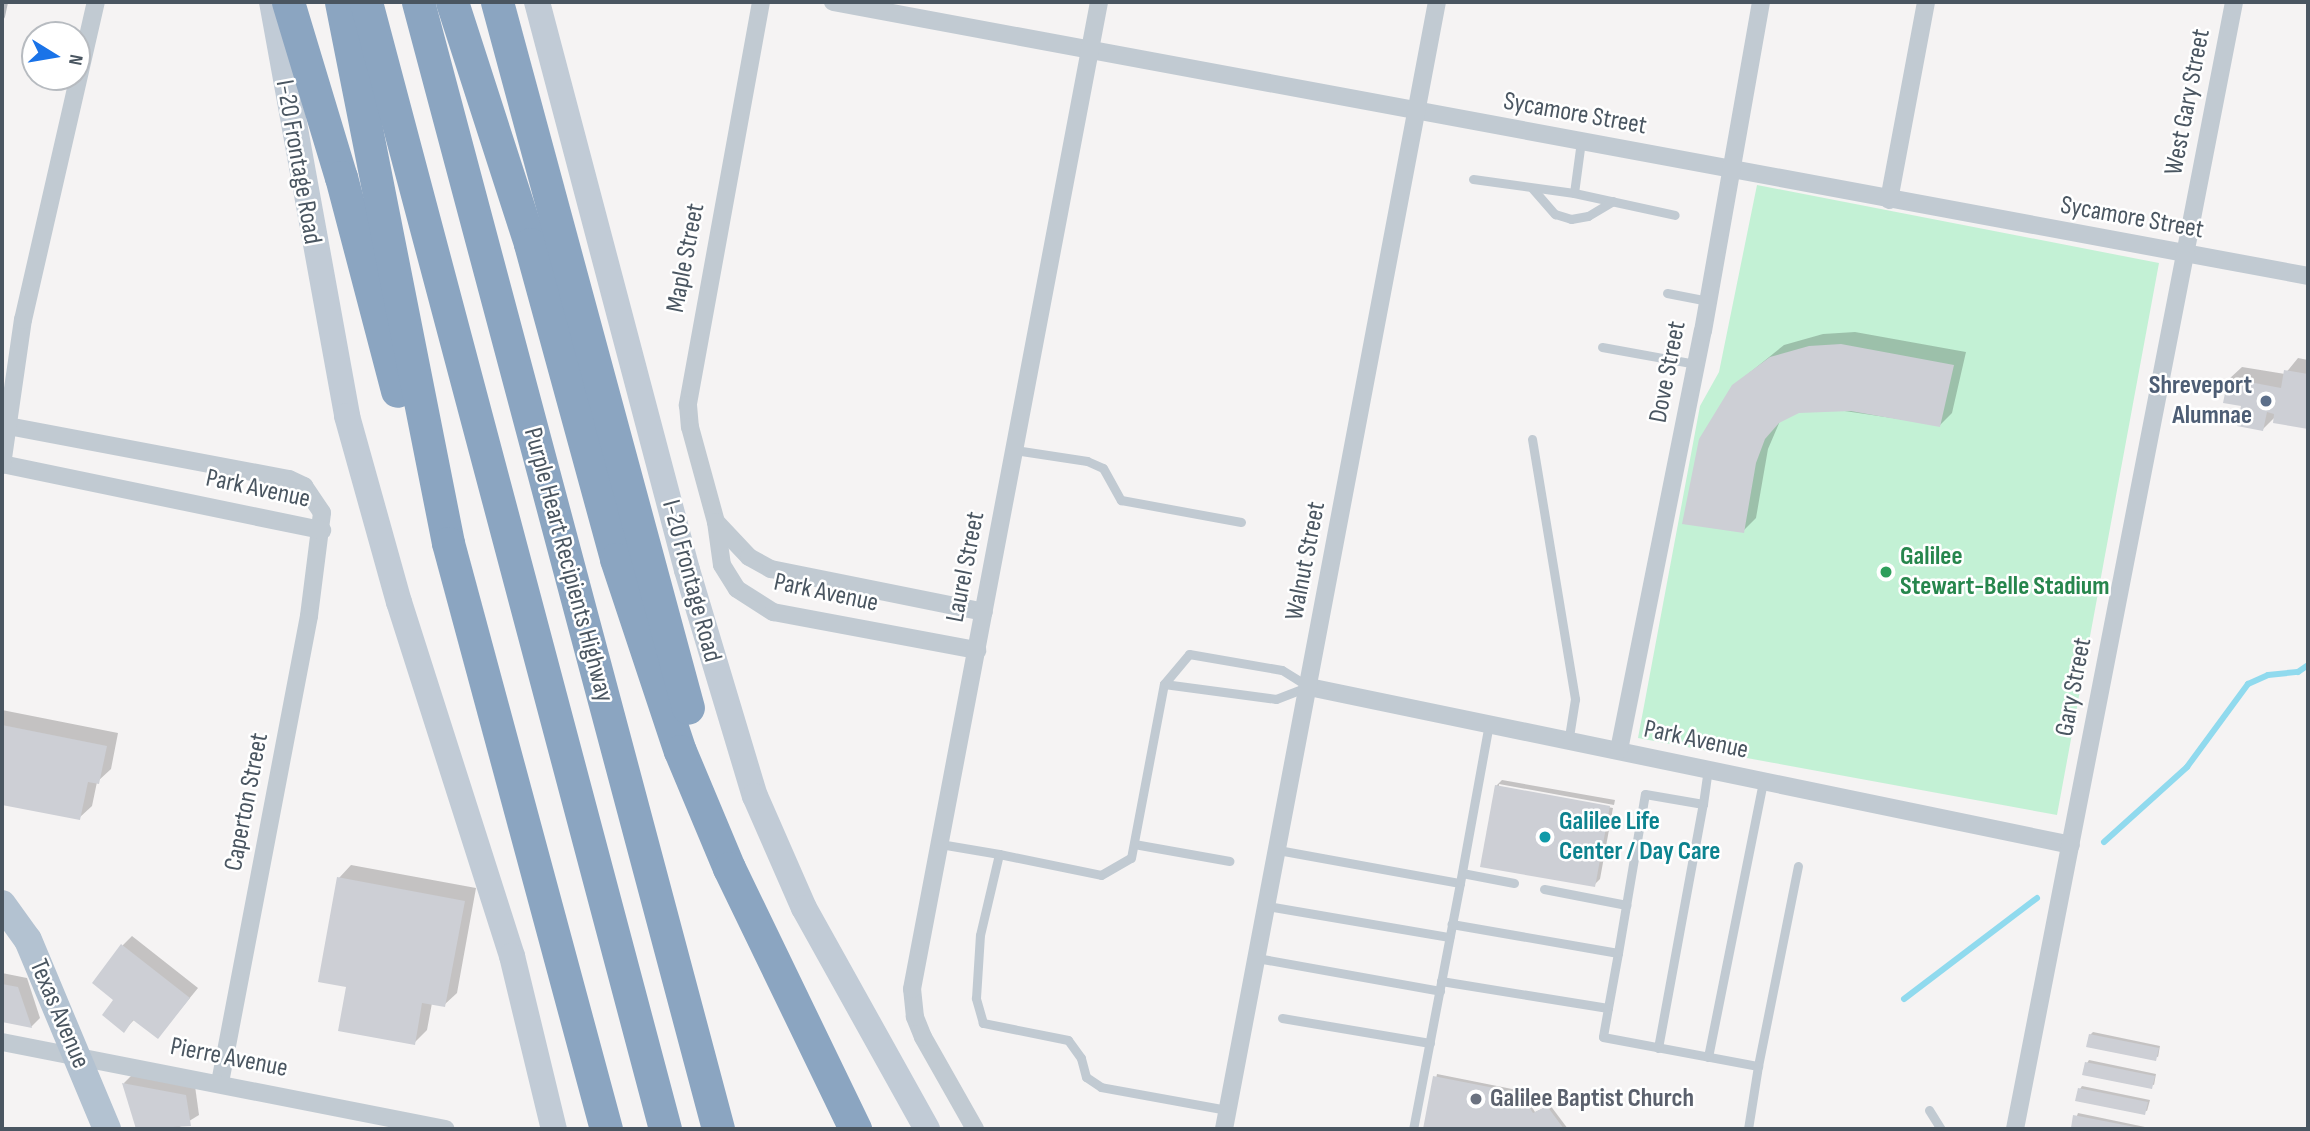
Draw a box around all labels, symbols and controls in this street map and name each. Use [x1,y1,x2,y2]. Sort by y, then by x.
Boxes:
north arrow [21,21,91,91]
street label: West Gary Street [2159,26,2217,178]
text: N [63,53,87,67]
street label: I-20 Frontage Road [268,77,328,247]
street label: Sycamore Street [1501,86,1649,142]
street label: Sycamore Street [2058,190,2206,246]
street label: Maple Street [660,201,712,315]
street label: Dove Street [1643,319,1693,425]
place label: Shreveport Alumnae [2149,370,2252,432]
marker: Shreveport Alumnae [2258,393,2274,409]
street label: Purple Heart Recipients Highway [516,424,620,706]
street label: Park Avenue [203,463,313,515]
street label: I-20 Frontage Road [654,497,728,665]
street label: Walnut Street [1279,499,1333,623]
street label: Laurel Street [940,509,992,625]
place label: Galilee Stewart-Belle Stadium [1900,541,2109,602]
marker: Galilee Stewart-Belle Stadium [1878,564,1894,580]
street label: Park Avenue [771,567,881,619]
street label: Gary Street [2049,635,2099,739]
street label: Park Avenue [1641,714,1751,766]
street label: Caperton Street [218,730,276,874]
place label: Galilee Life Center / Day Care [1559,806,1720,868]
marker: Galilee Life Center / Day Care [1537,829,1553,845]
street label: Texas Avenue [22,955,96,1073]
street label: Pierre Avenue [168,1031,290,1085]
place label: Galilee Baptist Church [1490,1083,1694,1115]
marker: Galilee Baptist Church [1468,1091,1484,1107]

